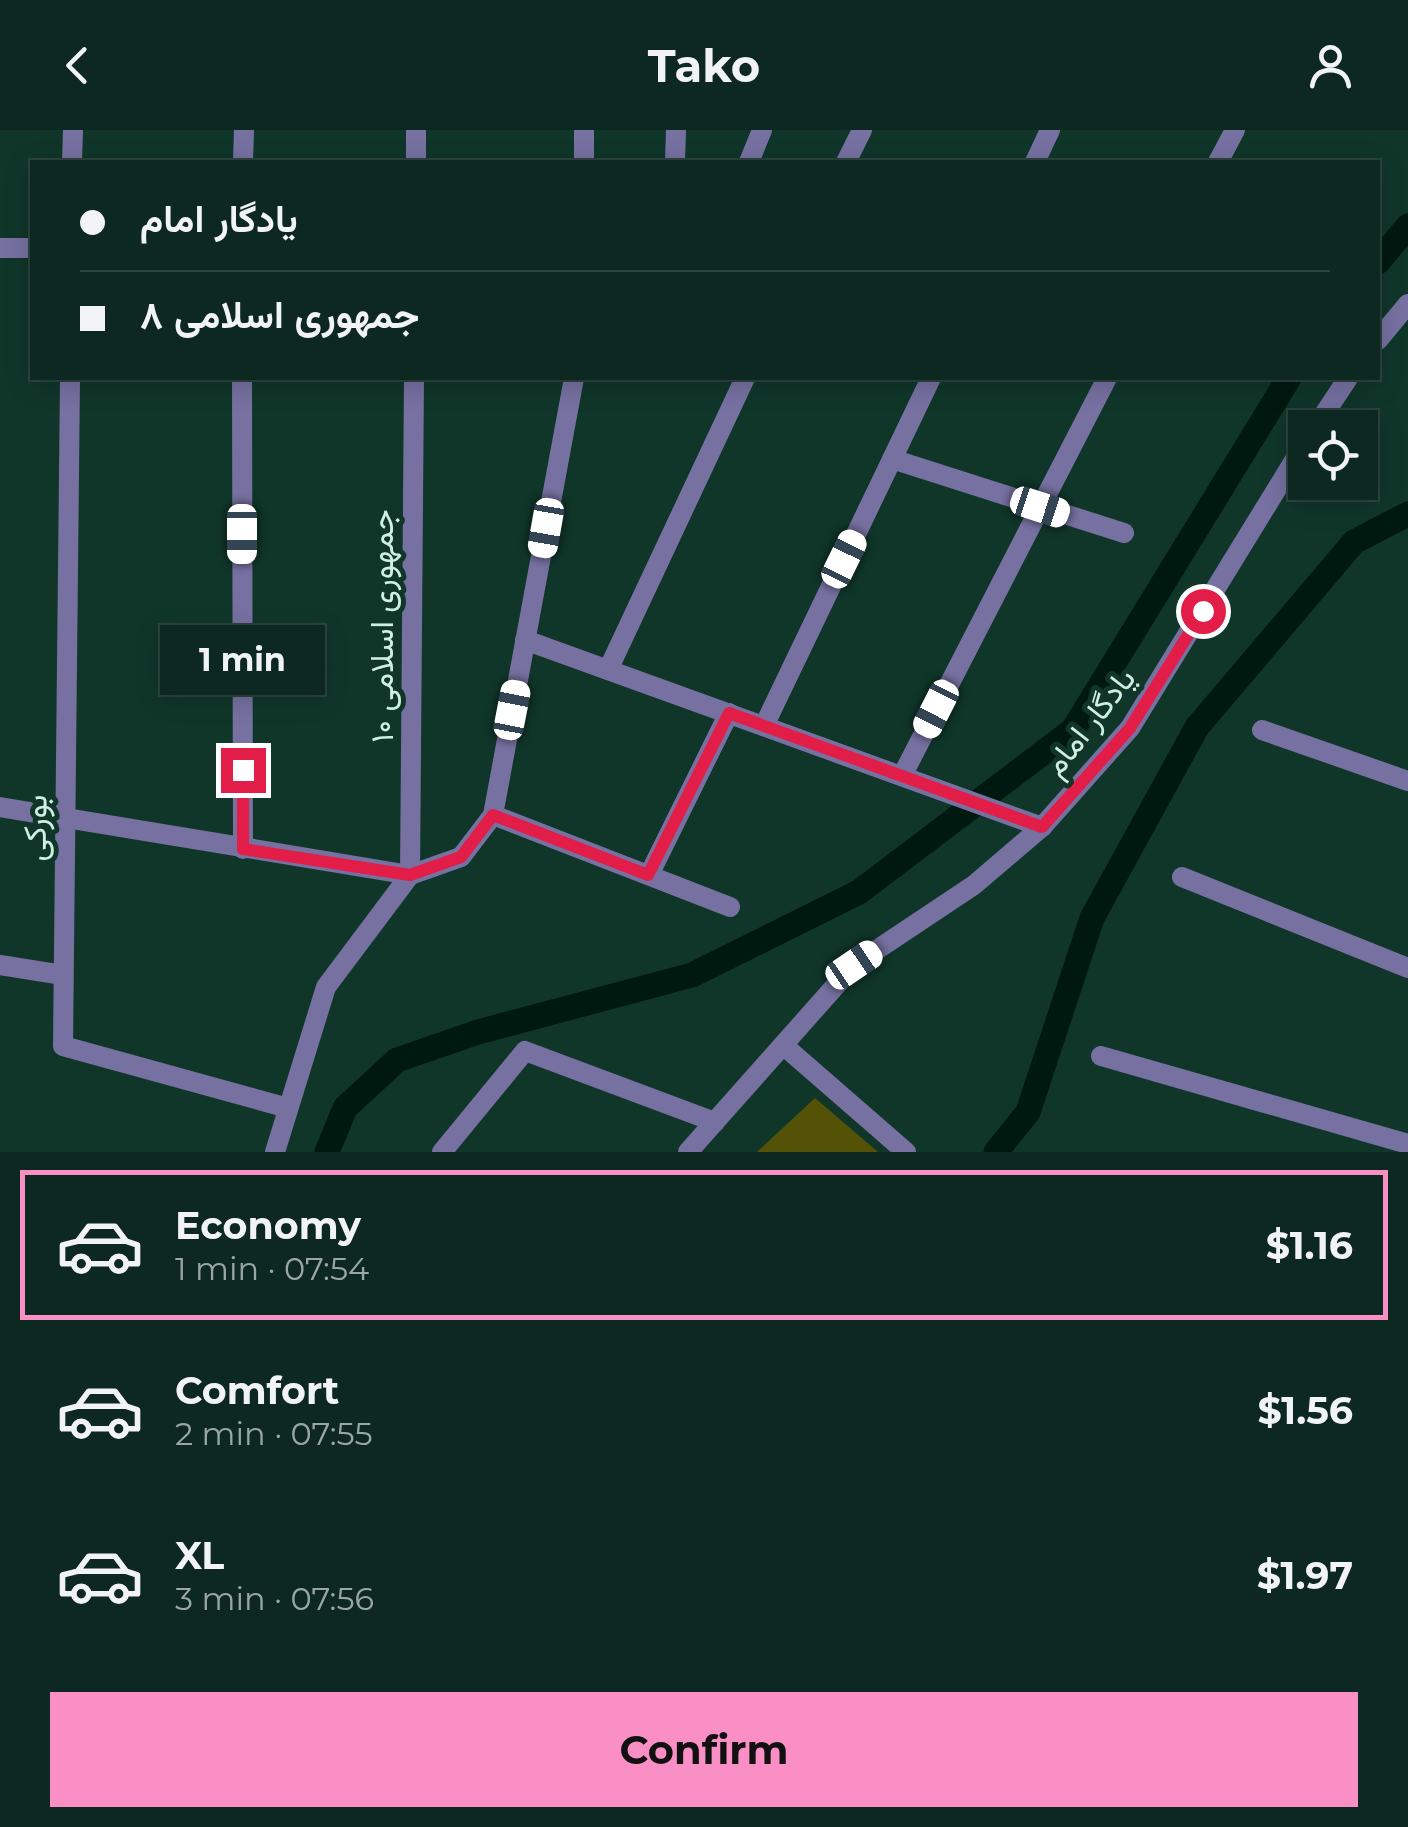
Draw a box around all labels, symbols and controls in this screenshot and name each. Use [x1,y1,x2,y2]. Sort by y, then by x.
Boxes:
icon: back [50,38,105,93]
text: Tako [648,38,760,93]
icon: person [1303,38,1358,93]
text: یادگار امام [140,195,298,242]
text: جمهوری اسلامی ۸ [140,291,419,338]
map controls [1288,410,1378,500]
button: locate [1288,410,1378,500]
car [1007,483,1073,531]
car [526,496,566,560]
car [227,504,257,564]
street label: جمهوری اسلامی ۱۰ [362,509,402,743]
car [817,525,871,593]
route start [1181,589,1226,634]
callout: 1 min [160,625,326,695]
text: 1 min [199,640,286,679]
street label: یادگار امام [1034,660,1145,785]
car [909,675,963,743]
car [492,678,532,742]
route end [221,748,266,793]
street label: بورکی [14,794,56,862]
car [821,936,887,994]
icon: car [55,1200,145,1290]
text: Economy [175,1202,361,1249]
text: $1.16 [1266,1222,1353,1269]
text: 1 min · 07:54 [175,1249,369,1288]
icon: car [55,1365,145,1455]
text: Comfort [175,1367,339,1414]
text: $1.56 [1257,1387,1353,1434]
text: 2 min · 07:55 [175,1414,373,1453]
icon: car [55,1530,145,1620]
text: XL [175,1532,224,1579]
text: $1.97 [1257,1552,1353,1599]
text: 3 min · 07:56 [175,1579,374,1618]
button: Confirm [50,1692,1358,1807]

